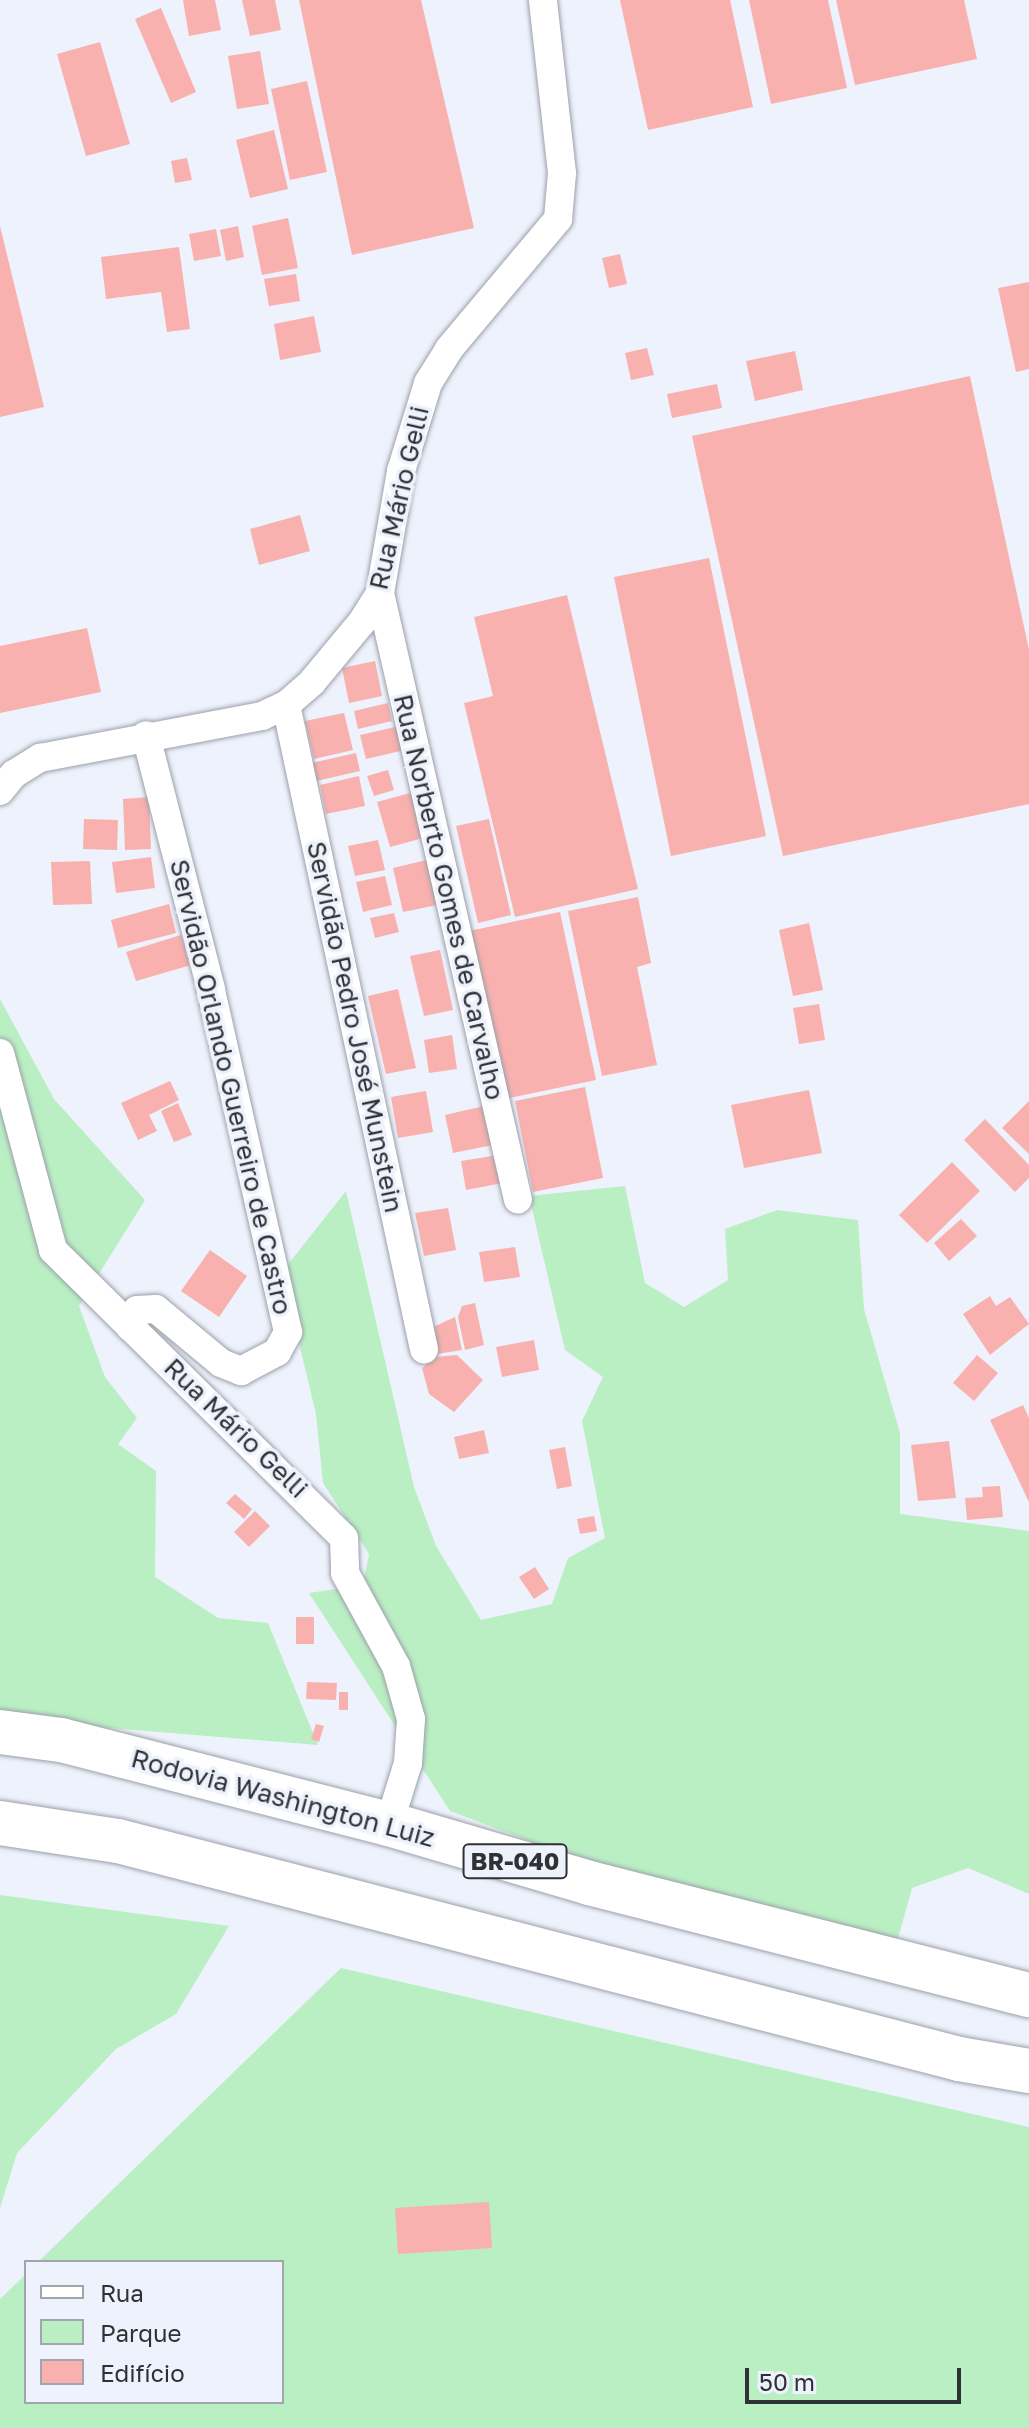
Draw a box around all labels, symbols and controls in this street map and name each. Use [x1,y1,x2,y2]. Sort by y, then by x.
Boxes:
street label: Rua Mário Gelli [363,403,435,593]
street label: Rua Norberto Gomes de Carvalho [387,691,511,1103]
street label: Servidão Pedro José Munstein [300,839,410,1215]
street label: Servidão Orlando Guerreiro de Castro [163,856,299,1318]
street label: Rua Mário Gelli [158,1352,314,1504]
street label: Rodovia Washington Luiz [128,1742,438,1854]
road number: BR-040 [461,1841,569,1881]
legend [24,2260,284,2404]
text: Rua [100,2278,144,2307]
text: Parque [100,2318,181,2347]
scale bar [749,2352,965,2402]
text: Edifício [100,2358,185,2387]
text: 50 m [759,2367,815,2396]

